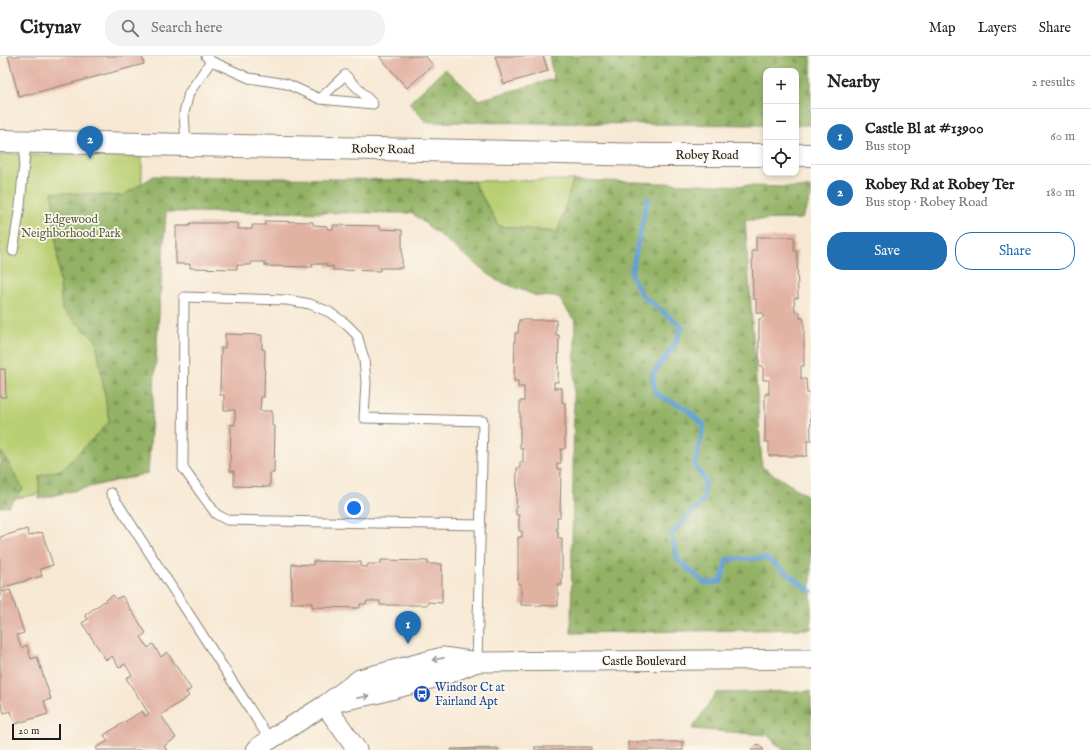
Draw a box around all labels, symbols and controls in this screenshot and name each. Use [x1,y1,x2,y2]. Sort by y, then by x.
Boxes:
search box [105,10,385,46]
text: Citynav [20,16,81,40]
icon: search [119,17,141,39]
text: Search here [151,18,222,37]
text: Map [929,19,956,37]
text: Layers [978,19,1017,37]
text: Share [1039,19,1071,37]
map controls [763,68,799,176]
button: + [763,68,799,104]
text: Nearby [827,72,880,93]
text: 2 results [1031,74,1075,91]
button: − [763,104,799,140]
text: Castle Bl at #13900 [865,119,984,138]
pin: 2 [77,126,103,159]
text: 1 [838,128,842,145]
text: 60 m [1050,128,1075,145]
text: Bus stop [865,138,911,155]
button: locate [763,140,799,176]
street label: Robey Road [351,141,415,158]
street label: Robey Road [675,148,739,163]
text: Robey Rd at Robey Ter [865,175,1015,194]
text: 2 [837,184,843,201]
text: 180 m [1046,184,1075,201]
text: Bus stop · Robey Road [865,194,988,211]
park label: Edgewood Neighborhood Park [21,212,122,241]
button: Save [827,232,947,270]
button: Share [955,232,1075,270]
your location [344,498,364,518]
pin: 1 [395,611,421,644]
street label: Castle Boulevard [602,654,687,669]
one-way arrow [432,655,445,663]
place label: Windsor Ct at Fairland Apt [435,680,505,710]
bus stop icon: Windsor Ct at Fairland Apt [412,684,432,704]
one-way arrow [356,692,369,700]
scale bar [12,722,61,741]
text: 20 m [18,724,39,738]

